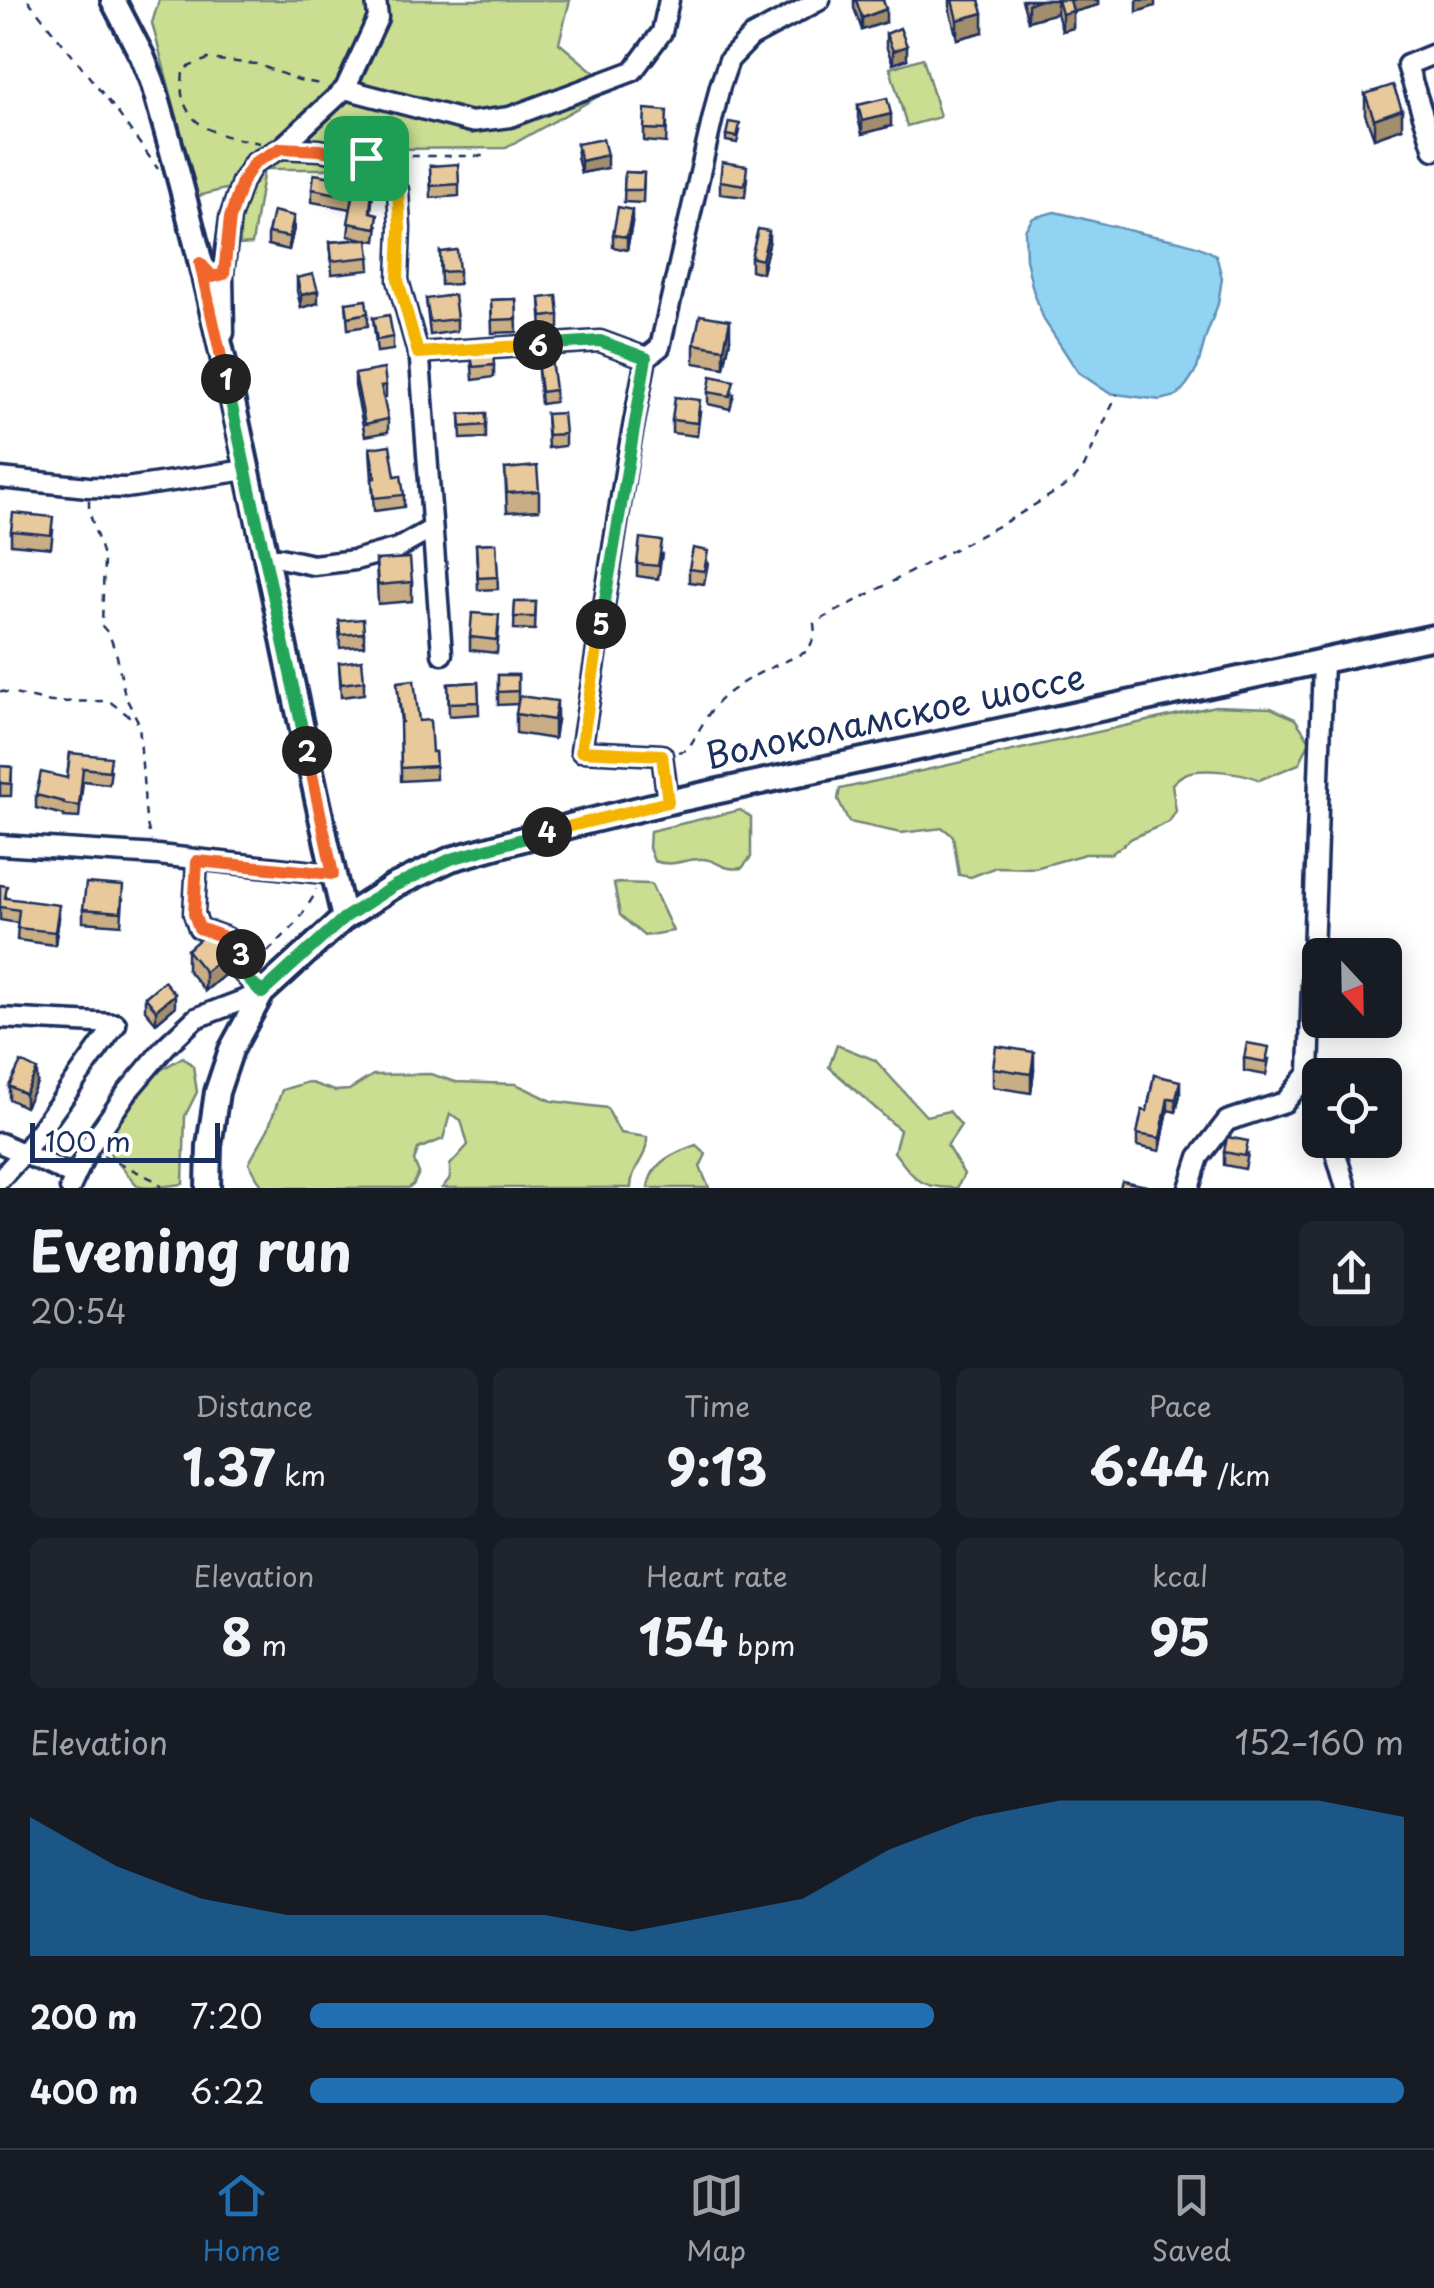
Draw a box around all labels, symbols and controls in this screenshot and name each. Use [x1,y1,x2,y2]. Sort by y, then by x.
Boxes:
pin [324,116,409,201]
icon: arrive [339,131,394,186]
pin: 6 [513,320,563,370]
text: 6 [528,323,548,366]
pin: 1 [201,354,251,404]
text: 1 [219,357,233,400]
pin: 5 [576,599,626,649]
text: 5 [592,602,610,645]
street label: Волоколамское шоссе [700,648,1089,781]
pin: 2 [282,726,332,776]
text: 2 [297,729,317,772]
pin: 4 [522,807,572,857]
text: 4 [537,810,557,853]
pin: 3 [216,929,266,979]
text: 3 [232,932,250,975]
north arrow [1302,938,1402,1038]
map controls [1302,938,1402,1158]
button: locate [1302,1058,1402,1158]
scale bar [30,1118,220,1162]
text: 100 m [45,1119,131,1162]
text: Evening run [30,1208,352,1291]
button: share [1299,1221,1404,1326]
text: 20:54 [30,1287,127,1335]
text: Distance [195,1384,313,1427]
text: Time [684,1384,750,1427]
text: Pace [1148,1384,1212,1427]
text: 1.37 [182,1427,275,1503]
text: 9:13 [666,1427,768,1503]
text: 6:44 [1089,1427,1208,1503]
text: km [275,1453,326,1496]
text: /km [1208,1453,1271,1496]
text: Elevation [194,1554,314,1597]
text: Heart rate [646,1554,788,1597]
text: kcal [1152,1554,1208,1597]
text: 8 [221,1597,252,1673]
text: 154 [638,1597,728,1673]
text: 95 [1149,1597,1211,1673]
text: m [252,1623,287,1666]
text: bpm [728,1623,796,1666]
text: Elevation [30,1718,168,1766]
text: 152–160 m [1235,1718,1404,1766]
text: 200 m [30,1992,137,2040]
text: 7:20 [190,1992,263,2040]
text: 400 m [30,2067,138,2115]
text: 6:22 [190,2067,265,2115]
tab: Home [203,2168,281,2271]
tab: Map [686,2168,746,2271]
tab: Saved [1152,2168,1231,2271]

